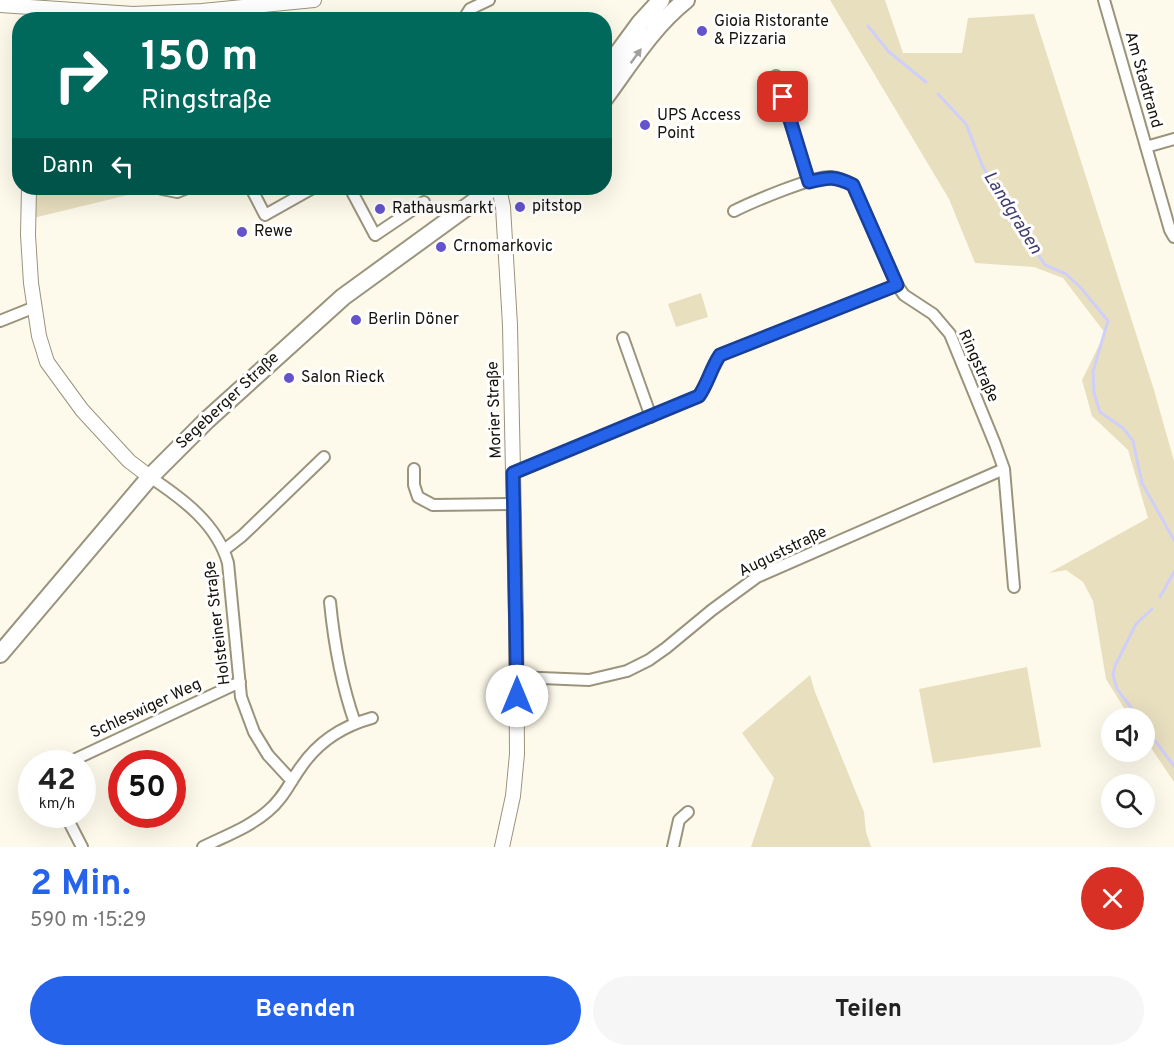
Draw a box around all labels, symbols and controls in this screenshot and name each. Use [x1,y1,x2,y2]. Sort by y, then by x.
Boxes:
place label: Gioia Ristorante & Pizzaria [714,12,829,50]
marker: Gioia Ristorante & Pizzaria [695,24,709,38]
street label: Am Stadtrand [1120,30,1166,130]
text: 150 m [141,32,258,85]
icon: right [42,36,120,114]
one-way arrow [629,48,641,63]
pin [757,71,808,122]
icon: arrive [766,80,799,113]
text: Ringstraße [141,84,272,118]
place label: UPS Access Point [657,106,741,144]
marker: UPS Access Point [638,118,652,132]
icon: left [106,150,139,183]
text: Dann [42,153,94,180]
water label: Landgraben [978,167,1047,259]
place label: pitstop [532,197,582,217]
place label: Rathausmarkt [392,199,493,219]
marker: pitstop [513,200,527,214]
marker: Rathausmarkt [373,202,387,216]
place label: Rewe [254,222,293,242]
marker: Rewe [235,225,249,239]
place label: Crnomarkovic [453,237,553,257]
marker: Crnomarkovic [434,240,448,254]
place label: Berlin Döner [368,310,459,330]
marker: Berlin Döner [349,313,363,327]
street label: Ringstraße [953,327,1003,405]
street label: Segeberger Straße [172,348,284,454]
street label: Morier Straße [483,361,507,459]
place label: Salon Rieck [301,368,385,388]
marker: Salon Rieck [282,371,296,385]
street label: Auguststraße [736,522,830,582]
street label: Holsteiner Straße [200,560,236,686]
position arrow [485,664,549,728]
street label: Schleswiger Weg [87,675,205,743]
map controls [1101,708,1155,828]
button: sound [1101,708,1155,762]
speed limit sign: 50 [108,750,186,828]
text: 42 [38,763,76,800]
button: search [1101,774,1155,828]
text: km/h [39,795,75,814]
text: 2 Min. [30,862,131,908]
button: close [1081,867,1144,930]
text: 590 m · 15:29 [30,908,146,934]
button: Beenden [30,976,581,1045]
button: Teilen [593,976,1144,1045]

